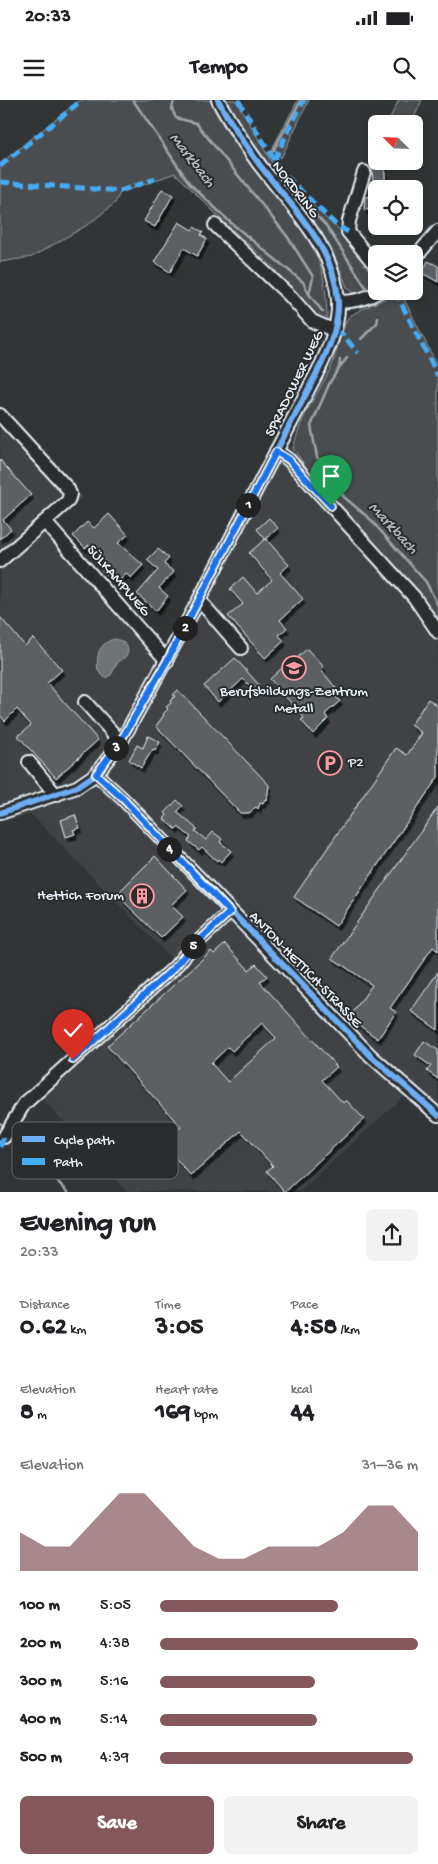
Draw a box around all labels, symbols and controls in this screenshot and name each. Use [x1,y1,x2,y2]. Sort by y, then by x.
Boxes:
text: 20:33 [25,6,71,29]
icon: menu [20,54,48,82]
icon: search [390,54,418,82]
text: Tempo [190,55,248,81]
north arrow [368,115,422,170]
map controls [368,115,423,300]
water label: Markbach [164,130,218,192]
street label: NORDRING [267,158,323,222]
button: locate [368,180,423,235]
button: layers [368,245,423,300]
street label: SPRADOWER WEG [262,328,329,440]
pin [310,455,352,506]
icon: arrive [317,462,345,490]
pin: 1 [236,492,260,518]
text: 1 [246,497,251,514]
water label: Markbach [363,499,421,559]
street label: SÜLKAMPWEG [82,542,154,621]
pin: 2 [172,616,198,640]
text: 2 [182,620,189,637]
school or university icon: Berufsbildungs-Zentrum Metall [281,655,307,681]
place label: Berufsbildungs-Zentrum Metall [219,683,368,718]
pin: 3 [104,736,128,760]
text: 3 [113,740,120,757]
parking icon: P2 [317,750,343,776]
place label: P2 [347,754,364,772]
pin: 4 [156,836,182,862]
text: 4 [166,841,173,858]
building icon: Hettich Forum [129,883,155,909]
place label: Hettich Forum [37,887,124,905]
street label: ANTON-HETTICH-STRASSE [245,908,366,1033]
pin: 5 [180,934,206,958]
text: 5 [190,938,197,955]
pin [52,1009,94,1060]
icon: check [59,1016,87,1044]
legend [12,1122,178,1179]
text: Cycle path [54,1133,115,1150]
text: Path [53,1155,83,1172]
text: Evening run [20,1208,156,1241]
button: share [366,1209,418,1261]
text: 20:33 [20,1244,59,1263]
text: Distance [20,1297,69,1314]
text: Time [155,1297,181,1314]
text: Pace [291,1297,318,1314]
text: 0.62 [20,1314,67,1343]
text: 3:05 [155,1314,204,1343]
text: 4:58 [291,1314,337,1343]
text: km [67,1322,86,1339]
text: /km [337,1322,360,1339]
text: Elevation [20,1382,76,1399]
text: Heart rate [155,1382,218,1399]
text: kcal [291,1382,313,1399]
text: 8 [20,1399,34,1428]
text: 169 [155,1399,191,1428]
text: 44 [291,1399,314,1428]
text: m [34,1407,47,1424]
text: bpm [191,1407,218,1424]
text: Elevation [20,1457,84,1476]
text: 31–36 m [362,1457,418,1476]
text: 100 m [20,1597,60,1616]
text: 5:05 [100,1597,131,1616]
text: 200 m [20,1635,61,1654]
text: 4:38 [100,1635,130,1654]
text: 300 m [20,1673,62,1692]
text: 5:16 [100,1673,128,1692]
text: 400 m [20,1711,61,1730]
text: 5:14 [100,1711,127,1730]
text: 500 m [20,1749,62,1768]
text: 4:39 [100,1749,129,1768]
button: Save [20,1796,214,1854]
button: Share [224,1796,418,1854]

